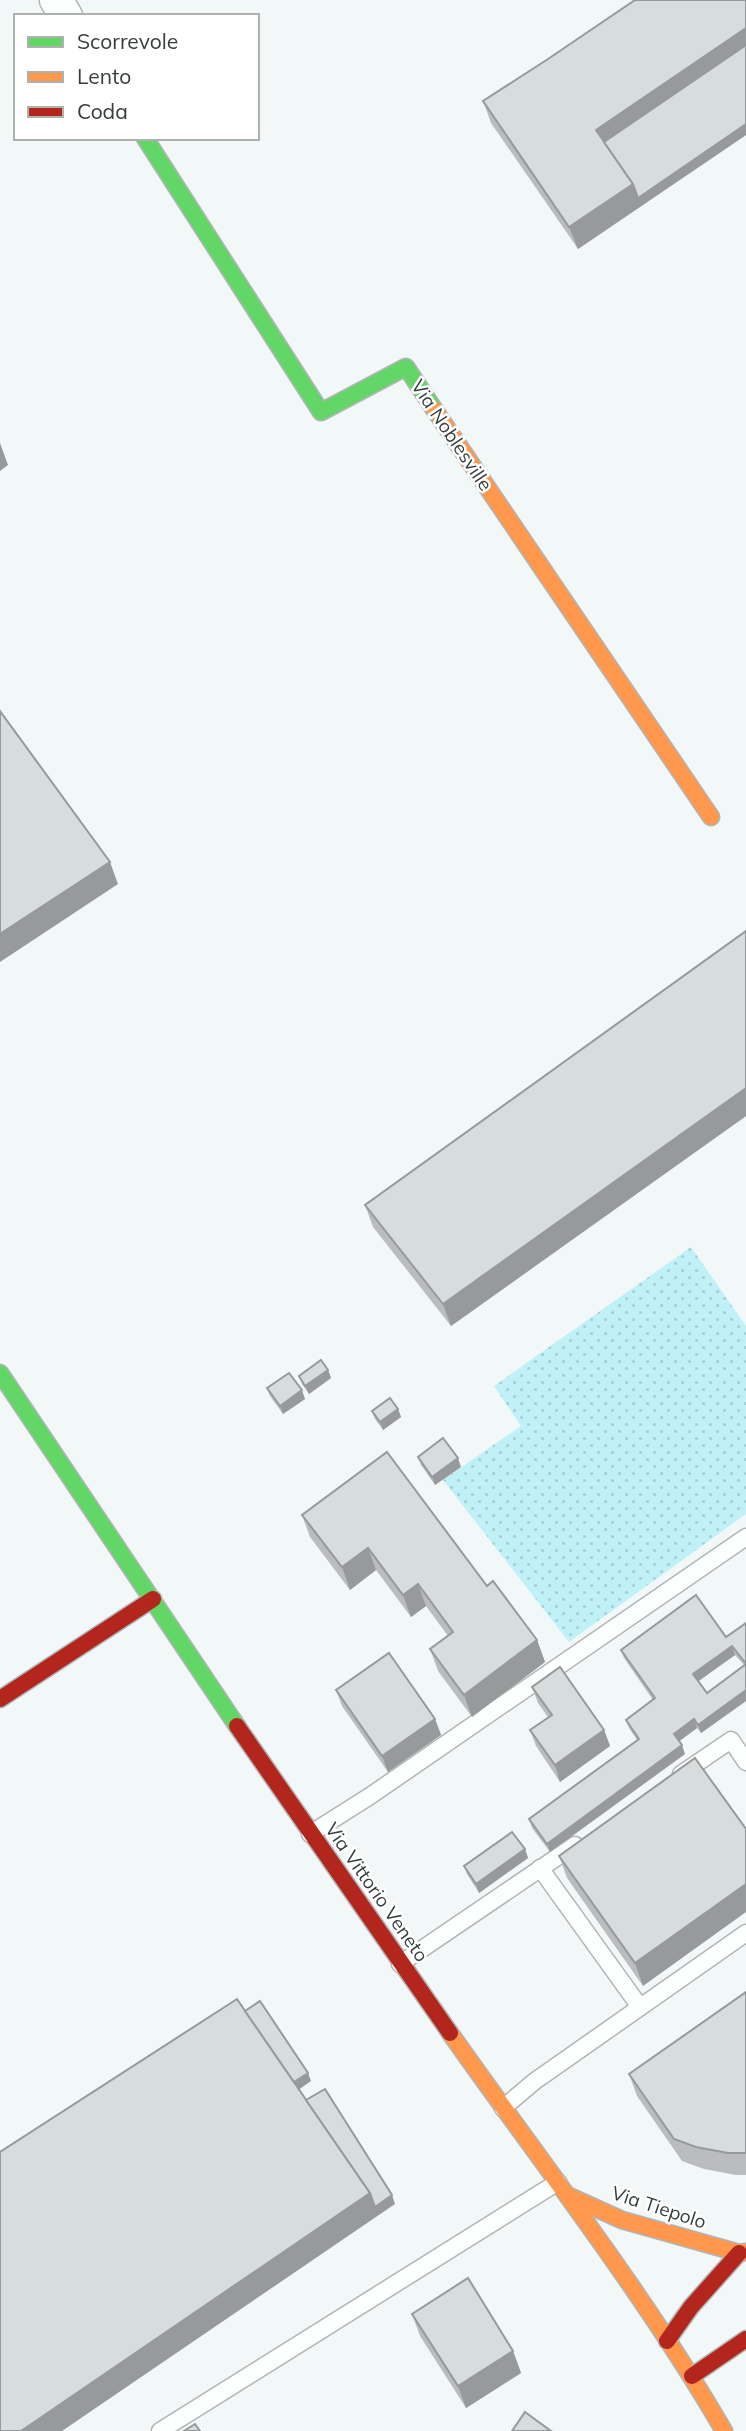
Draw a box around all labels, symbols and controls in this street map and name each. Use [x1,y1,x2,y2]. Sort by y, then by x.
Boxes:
legend [14,14,259,140]
text: Scorrevole [77,28,178,54]
text: Lento [77,63,131,89]
text: Coda [77,98,128,124]
street label: Via Noblesville [406,375,498,495]
street label: Via Vittorio Veneto [320,1818,434,1966]
street label: Via Tiepolo [609,2180,709,2234]

